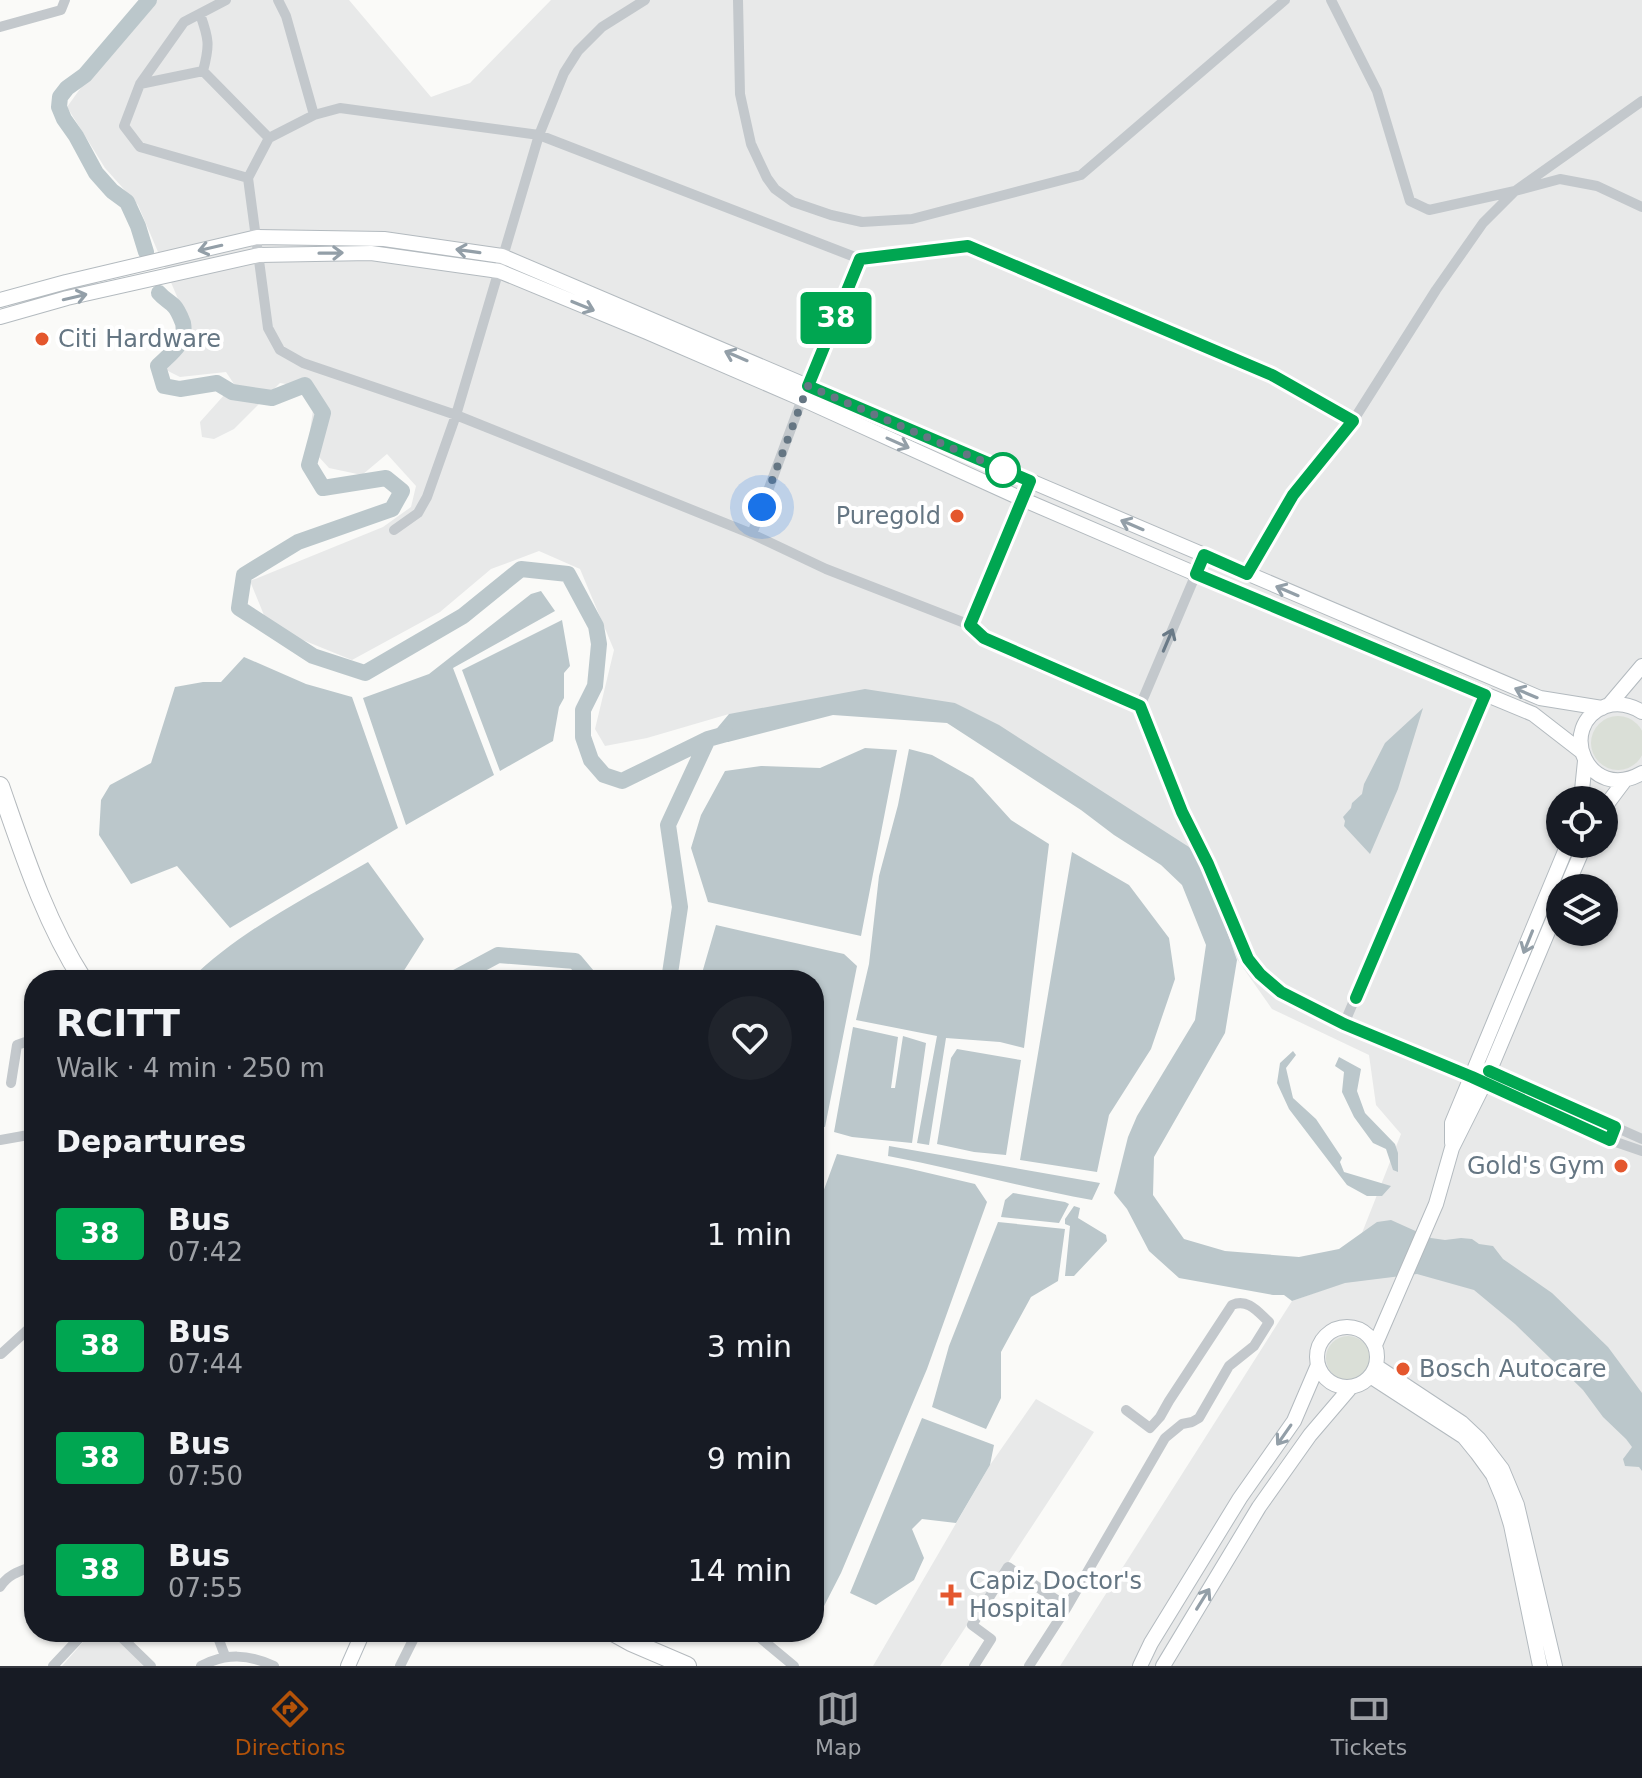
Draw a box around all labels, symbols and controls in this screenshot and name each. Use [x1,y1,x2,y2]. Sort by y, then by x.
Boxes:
one-way arrow [198,241,224,256]
one-way arrow [456,243,481,258]
one-way arrow [317,246,344,261]
one-way arrow [62,288,88,303]
line badge: 38 [800,292,872,344]
one-way arrow [570,299,594,314]
text: 38 [817,301,855,334]
place label: Citi Hardware [58,325,221,353]
marker: Citi Hardware [33,330,51,348]
one-way arrow [724,347,749,362]
one-way arrow [886,436,910,451]
unlabelled marker [986,453,1020,487]
your location [742,487,782,527]
place label: Puregold [836,502,941,530]
marker: Puregold [948,507,966,525]
one-way arrow [1120,516,1145,531]
one-way arrow [1275,583,1300,597]
one-way arrow [1161,628,1176,653]
one-way arrow [1514,684,1539,699]
map controls [1546,786,1618,946]
button: locate [1546,786,1618,858]
button: layers [1546,874,1618,946]
one-way arrow [1520,929,1534,954]
button: heart [708,996,792,1080]
text: RCITT [56,1001,180,1045]
text: Walk · 4 min · 250 m [56,1053,325,1083]
text: Departures [56,1124,246,1159]
place label: Gold's Gym [1467,1152,1605,1180]
marker: Gold's Gym [1612,1157,1630,1175]
text: Bus [168,1202,230,1237]
text: 38 [81,1217,119,1250]
text: 1 min [707,1217,792,1252]
text: 07:42 [168,1237,243,1267]
text: Bus [168,1314,230,1349]
text: 38 [81,1329,119,1362]
text: 3 min [707,1329,792,1364]
text: 07:44 [168,1349,243,1379]
place label: Bosch Autocare [1419,1355,1606,1383]
marker: Bosch Autocare [1394,1360,1412,1378]
one-way arrow [1276,1424,1292,1446]
text: Bus [168,1426,230,1461]
text: 38 [81,1441,119,1474]
text: 9 min [707,1441,792,1476]
text: 07:50 [168,1461,243,1491]
text: Bus [168,1538,230,1573]
text: 38 [81,1553,119,1586]
text: 14 min [688,1553,792,1588]
place label: Capiz Doctor's Hospital [969,1567,1142,1623]
text: 07:55 [168,1573,243,1603]
marker: Capiz Doctor's Hospital [940,1584,962,1606]
one-way arrow [1196,1588,1212,1611]
tab: Directions [235,1687,346,1760]
tab: Map [815,1687,861,1760]
tab: Tickets [1331,1687,1407,1760]

